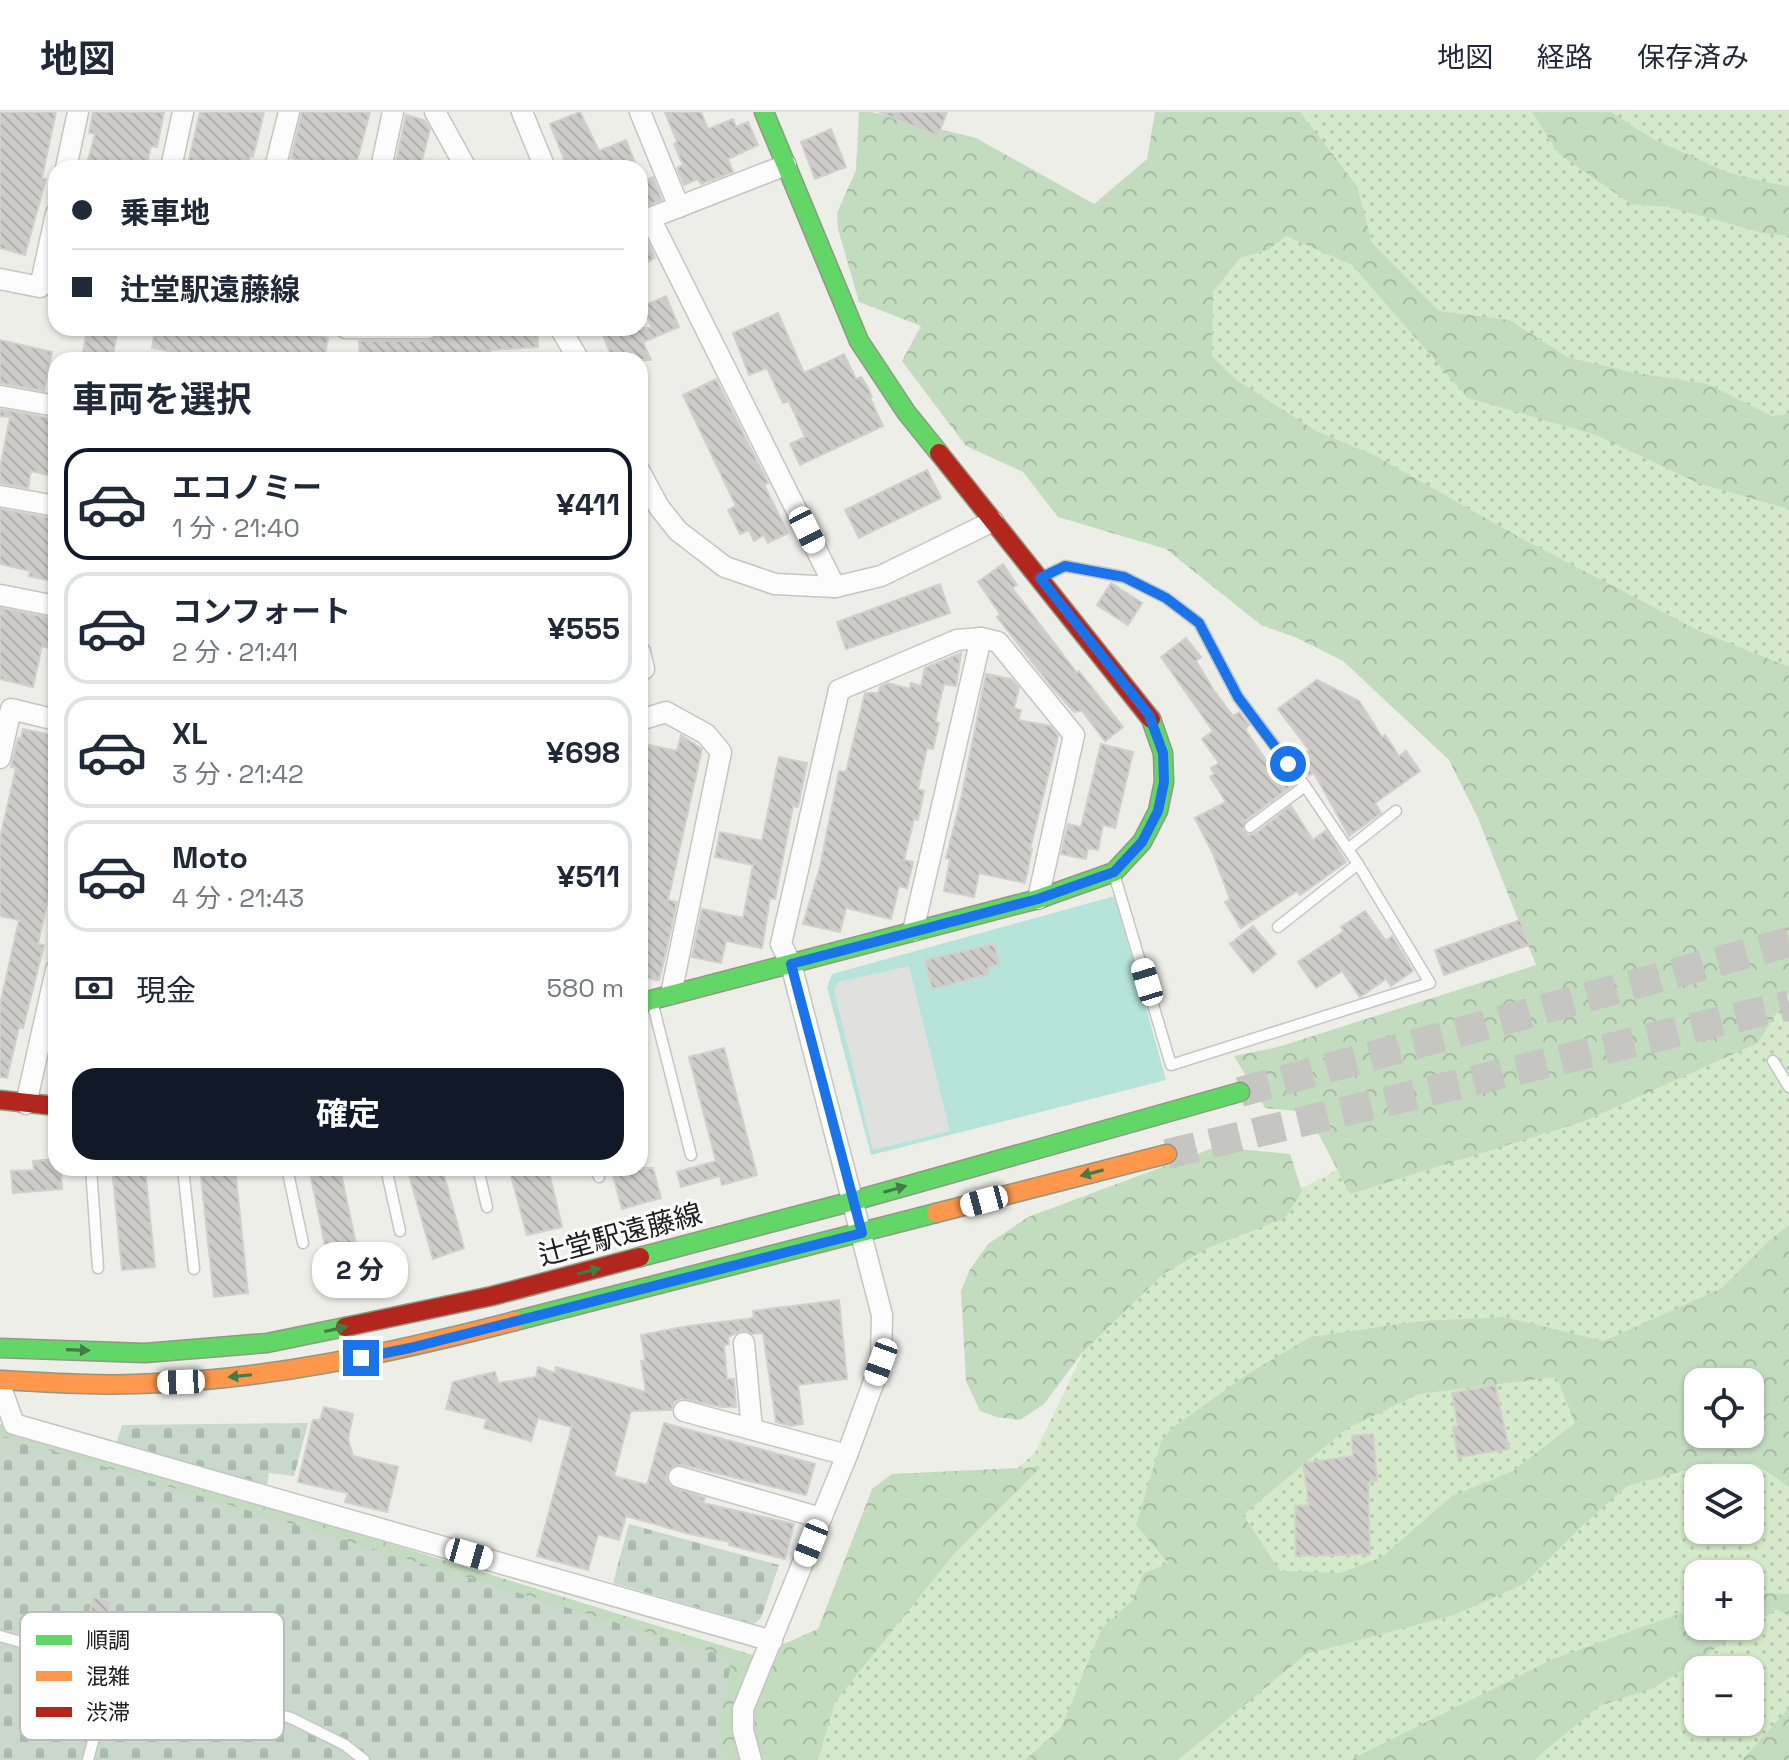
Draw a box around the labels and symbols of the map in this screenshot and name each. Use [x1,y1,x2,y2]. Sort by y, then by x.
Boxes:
car [785,503,829,557]
route start [1270,746,1306,782]
car [1129,956,1165,1008]
one-way arrow [1079,1168,1104,1180]
one-way arrow [882,1183,907,1195]
car [958,1183,1010,1219]
street label: 辻堂駅遠藤線 [534,1195,706,1273]
callout: 2 分 [313,1242,409,1298]
one-way arrow [577,1264,602,1276]
one-way arrow [324,1322,349,1334]
car [862,1335,900,1389]
route end [343,1340,379,1376]
one-way arrow [66,1344,91,1357]
car [157,1369,205,1395]
one-way arrow [227,1370,252,1383]
car [791,1516,831,1570]
car [443,1536,495,1572]
legend [20,1612,284,1740]
text: 順調 [86,1626,130,1654]
text: 混雑 [86,1662,130,1690]
text: 渋滞 [86,1698,130,1726]

